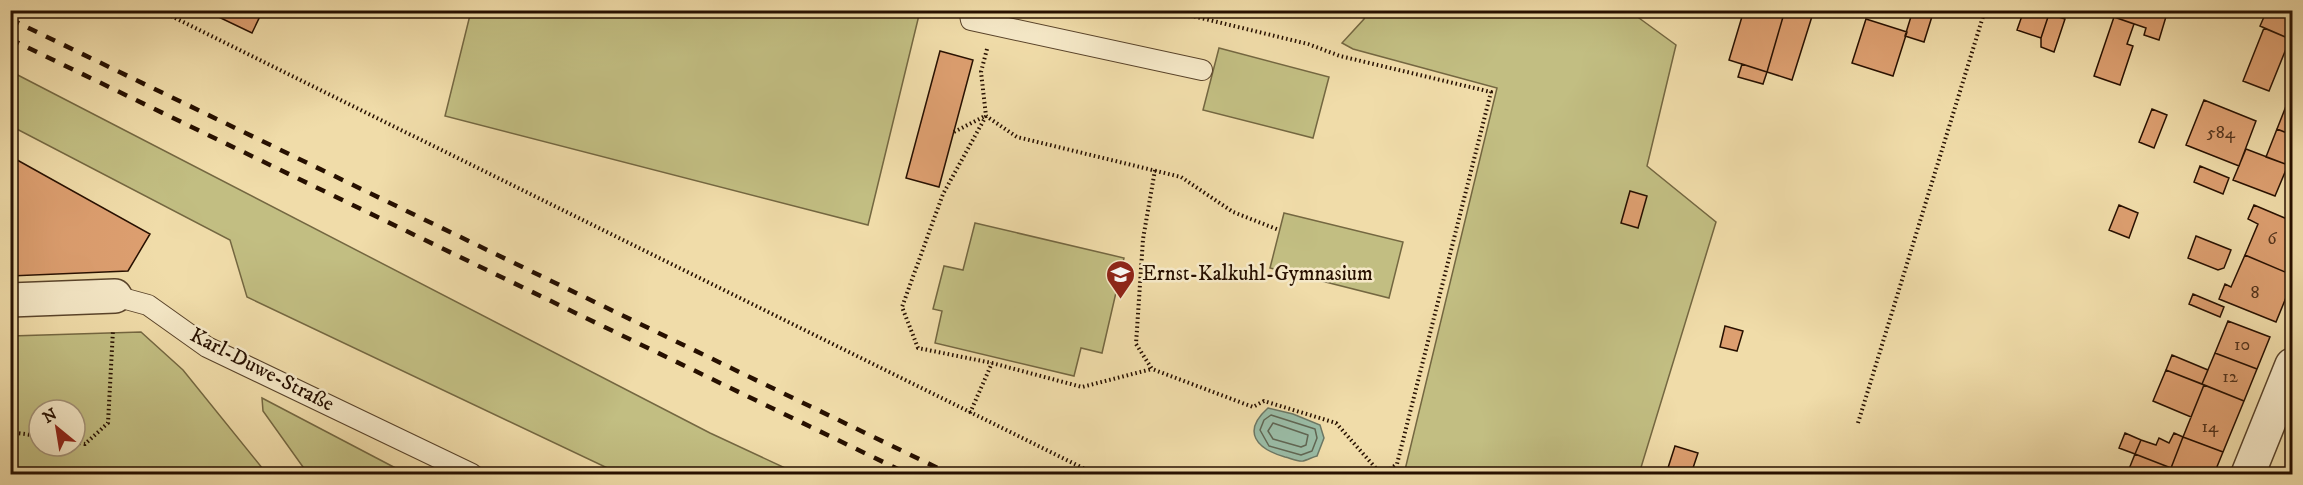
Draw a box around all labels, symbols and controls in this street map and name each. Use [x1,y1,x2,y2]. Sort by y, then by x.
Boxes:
house number: 584 [2207,122,2236,144]
house number: 6 [2267,228,2277,250]
school or university icon: Ernst-Kalkuhl-Gymnasium [1105,258,1137,300]
place label: Ernst-Kalkuhl-Gymnasium [1142,261,1373,287]
house number: 8 [2250,282,2260,304]
street label: Karl-Duwe-Straße [185,322,339,418]
house number: 10 [2234,334,2250,356]
house number: 12 [2222,366,2238,388]
north arrow [27,398,87,458]
text: N [39,404,61,428]
house number: 14 [2202,416,2219,438]

